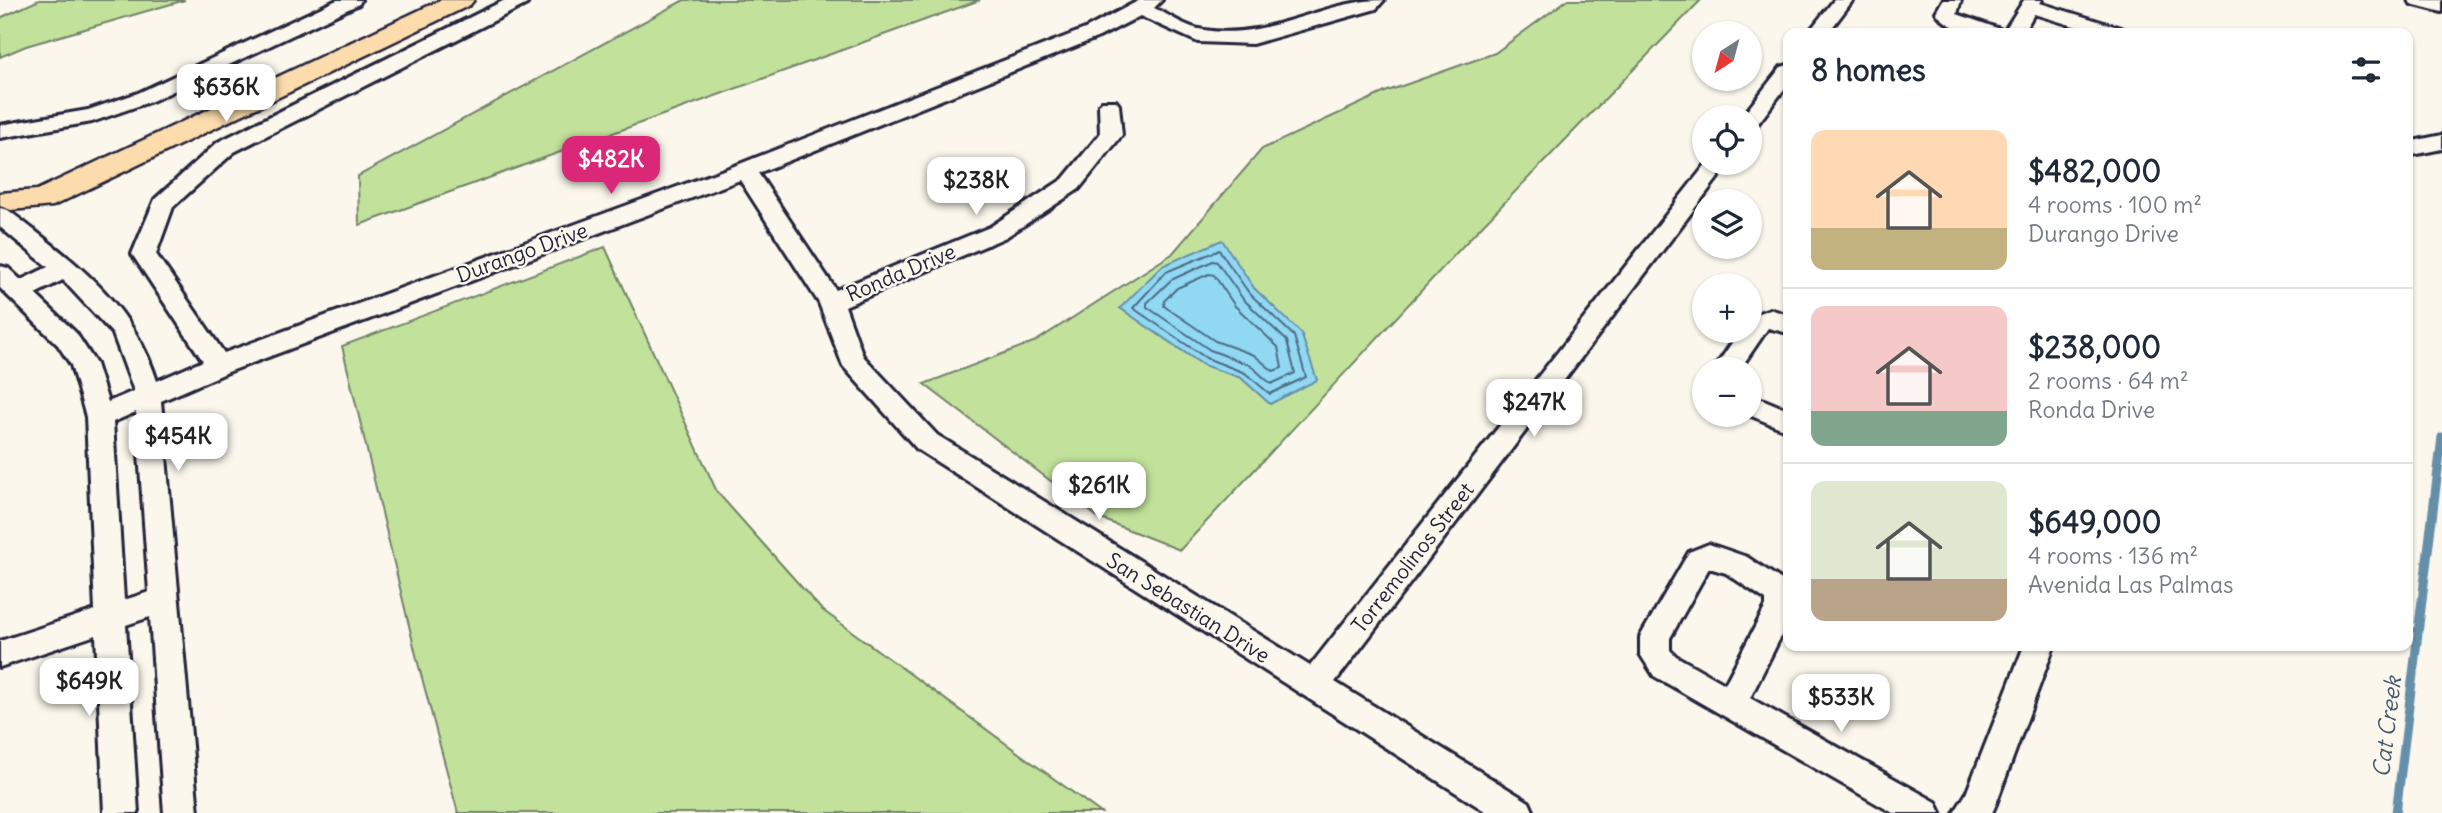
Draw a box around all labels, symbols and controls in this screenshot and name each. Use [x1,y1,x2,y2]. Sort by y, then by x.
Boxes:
north arrow [1692,21,1762,91]
map controls [1692,21,1762,427]
text: 8 homes [1811,51,1926,89]
icon: filters [2347,51,2385,89]
pin: $636K [177,64,275,124]
text: $636K [193,72,259,101]
button: locate [1692,105,1762,175]
pin: $482K [562,136,660,196]
text: $482K [578,144,644,173]
text: $482,000 [2028,152,2161,190]
pin: $238K [927,158,1025,217]
icon: home [1867,158,1951,242]
text: $238K [943,165,1009,194]
button: layers [1692,189,1762,259]
text: 4 rooms · 100 m² [2028,190,2202,219]
street label: Durango Drive [452,216,591,289]
text: Durango Drive [2028,219,2179,248]
street label: Ronda Drive [842,237,960,308]
button: + [1692,273,1762,343]
text: $238,000 [2028,328,2161,366]
icon: home [1867,334,1951,418]
button: − [1692,357,1762,427]
text: 2 rooms · 64 m² [2028,366,2189,395]
pin: $247K [1485,380,1583,439]
text: $247K [1502,387,1566,416]
text: Ronda Drive [2028,395,2155,424]
pin: $454K [129,414,227,473]
text: $454K [145,421,211,450]
pin: $261K [1050,462,1148,522]
text: $261K [1068,470,1130,499]
street label: Torremolinos Street [1346,477,1480,638]
text: $649,000 [2028,503,2161,541]
icon: home [1867,509,1951,593]
text: 4 rooms · 136 m² [2028,541,2198,570]
street label: San Sebastian Drive [1102,546,1275,669]
text: Avenida Las Palmas [2028,570,2234,599]
pin: $649K [40,658,138,718]
text: $649K [56,666,122,695]
pin: $533K [1792,674,1890,734]
water label: Cat Creek [2366,674,2407,779]
text: $533K [1808,682,1874,711]

